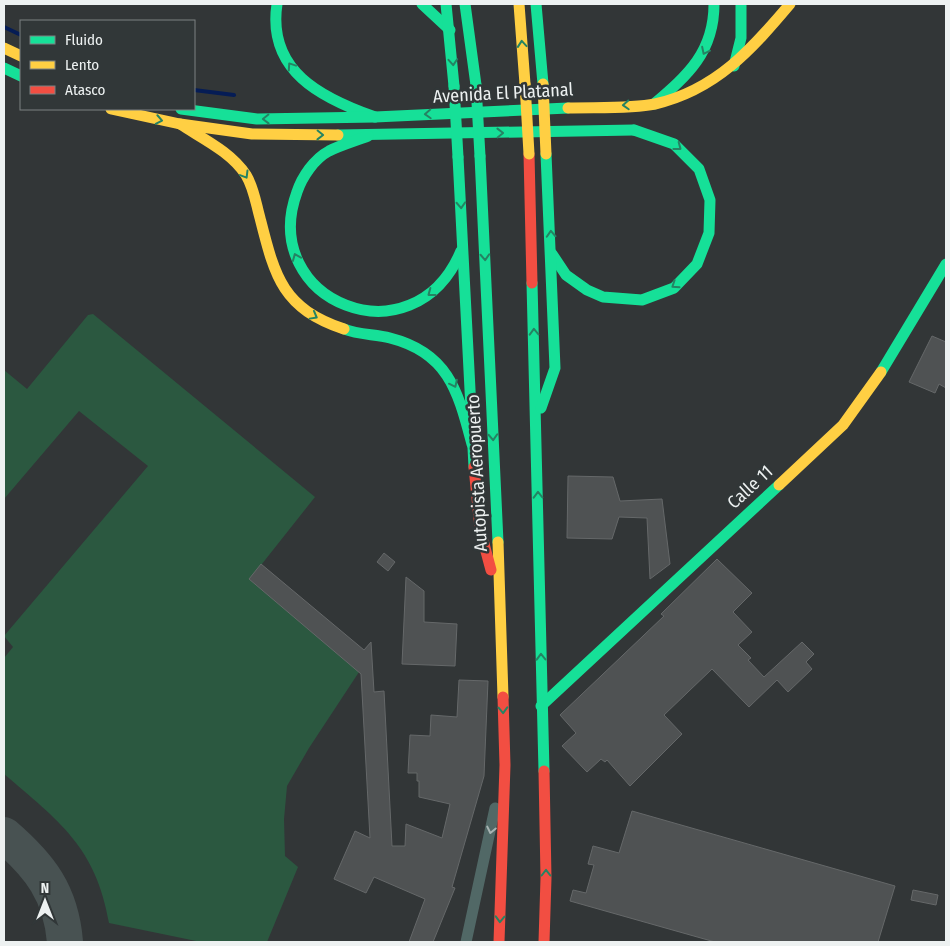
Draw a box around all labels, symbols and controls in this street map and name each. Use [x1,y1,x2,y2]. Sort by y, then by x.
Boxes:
legend [20,20,195,110]
text: Fluido [65,31,103,49]
one-way arrow [517,40,528,48]
one-way arrow [700,46,711,55]
text: Lento [65,56,99,74]
one-way arrow [447,59,458,67]
one-way arrow [288,62,297,71]
street label: Avenida El Platanal [432,78,574,108]
text: Atasco [65,81,105,99]
one-way arrow [621,100,629,110]
one-way arrow [424,109,432,120]
one-way arrow [155,114,163,124]
one-way arrow [262,114,270,124]
one-way arrow [497,128,505,138]
one-way arrow [317,130,325,140]
one-way arrow [672,142,681,150]
one-way arrow [238,170,248,179]
one-way arrow [455,202,466,210]
one-way arrow [545,230,556,238]
one-way arrow [291,253,302,262]
one-way arrow [480,254,490,261]
one-way arrow [671,279,680,289]
one-way arrow [428,288,437,296]
one-way arrow [308,310,317,320]
one-way arrow [529,328,539,336]
one-way arrow [447,379,458,388]
street label: Autopista Aeropuerto [462,394,492,552]
one-way arrow [488,433,499,441]
street label: Calle 11 [723,461,777,513]
one-way arrow [533,490,543,498]
one-way arrow [535,653,546,661]
one-way arrow [497,706,508,714]
one-way arrow [486,826,497,834]
one-way arrow [541,869,551,877]
north arrow [20,876,70,926]
text: N [41,880,49,897]
one-way arrow [495,916,505,923]

